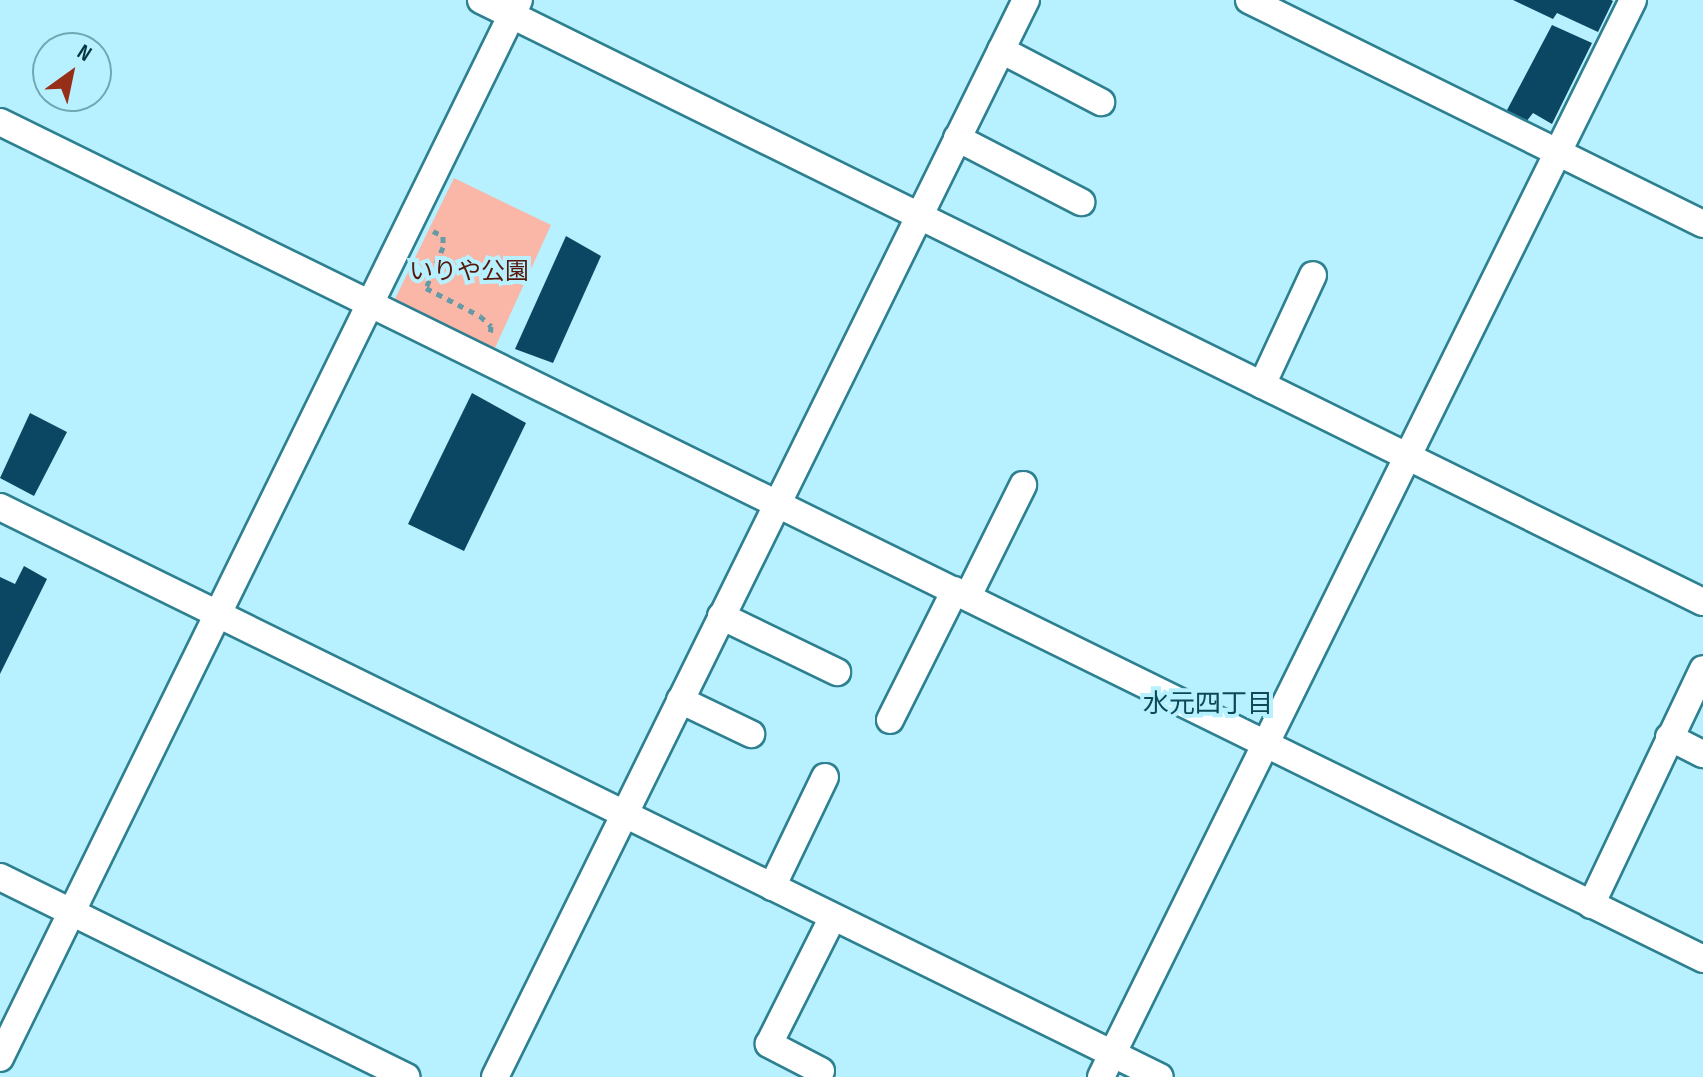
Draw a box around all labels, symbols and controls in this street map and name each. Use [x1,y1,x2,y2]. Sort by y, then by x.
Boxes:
north arrow [32,32,112,112]
text: N [72,39,97,68]
park label: いりや公園 [409,258,529,286]
district label: 水元四丁目 [1143,689,1273,721]

